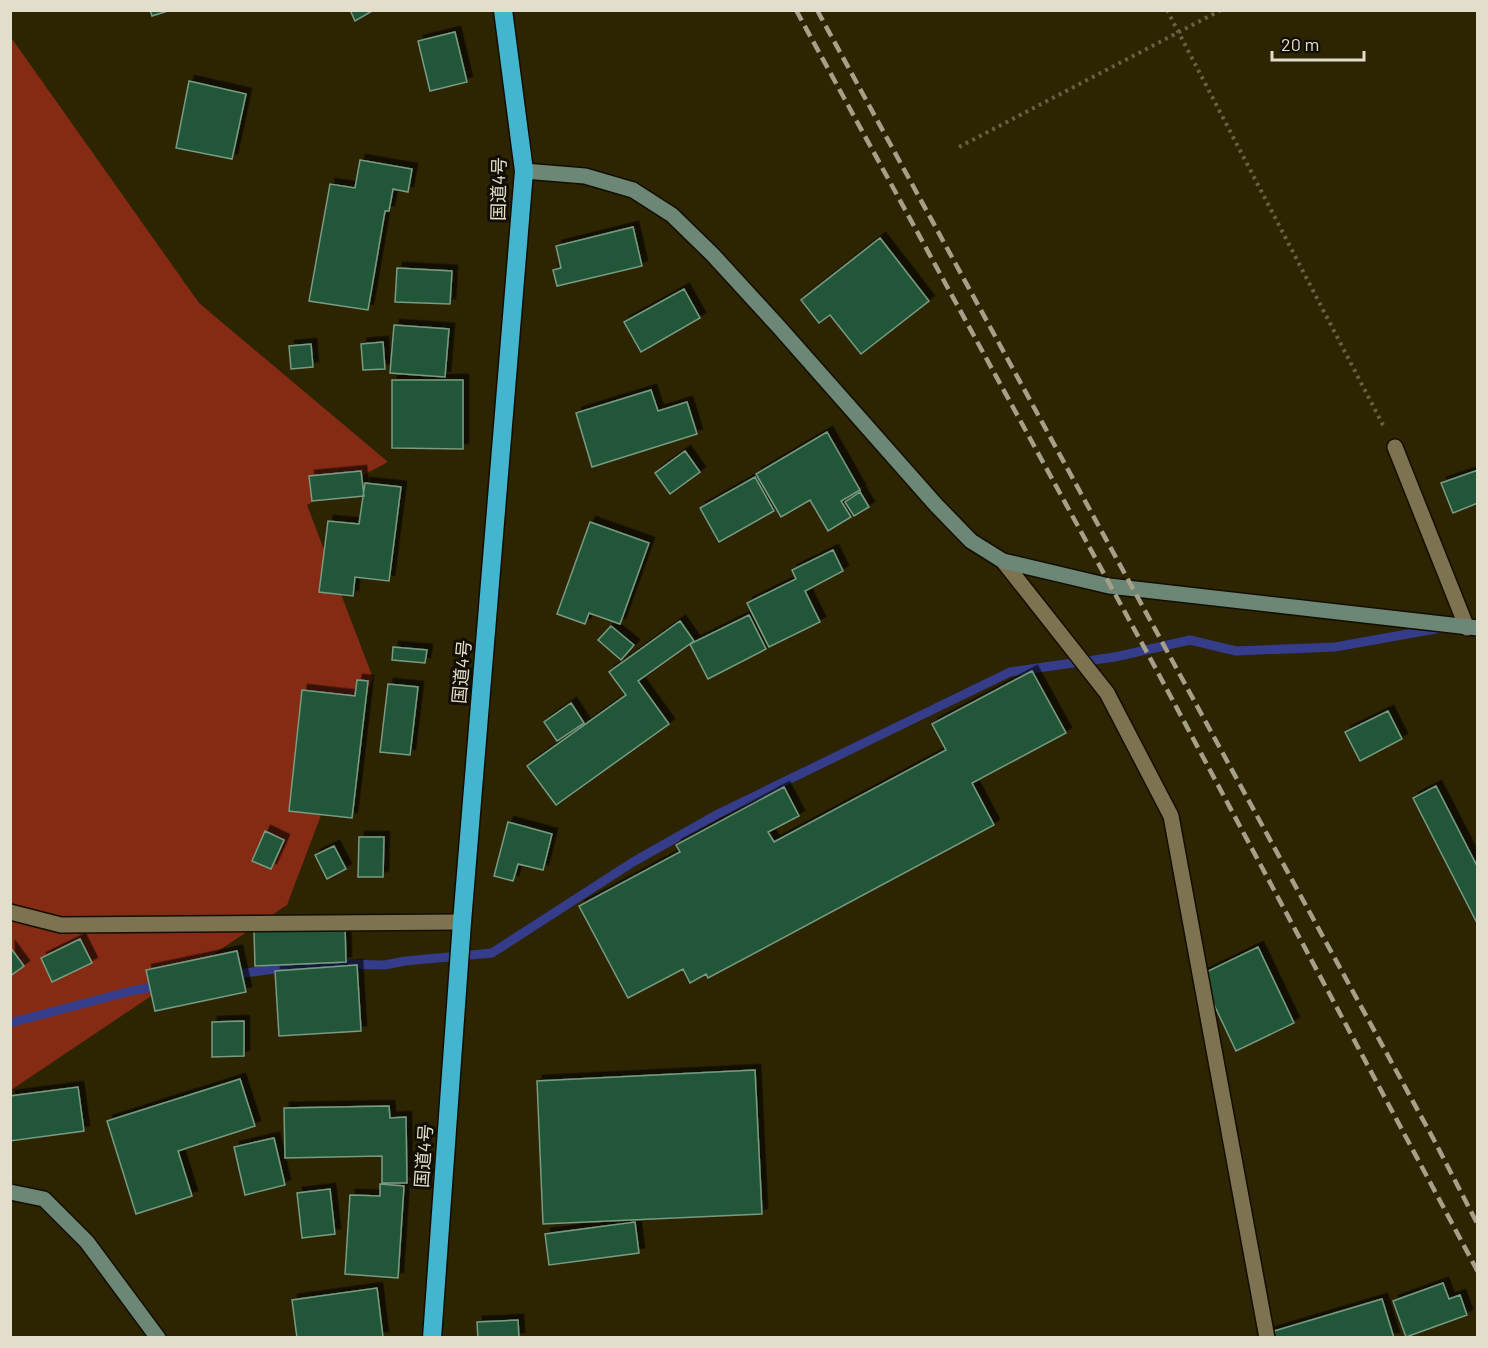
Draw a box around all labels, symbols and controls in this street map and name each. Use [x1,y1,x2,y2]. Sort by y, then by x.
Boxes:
scale bar [1272,24,1364,62]
text: 20 m [1281,33,1319,55]
street label: 国道4号 [486,157,510,221]
street label: 国道4号 [447,639,475,705]
street label: 国道4号 [410,1123,436,1189]

